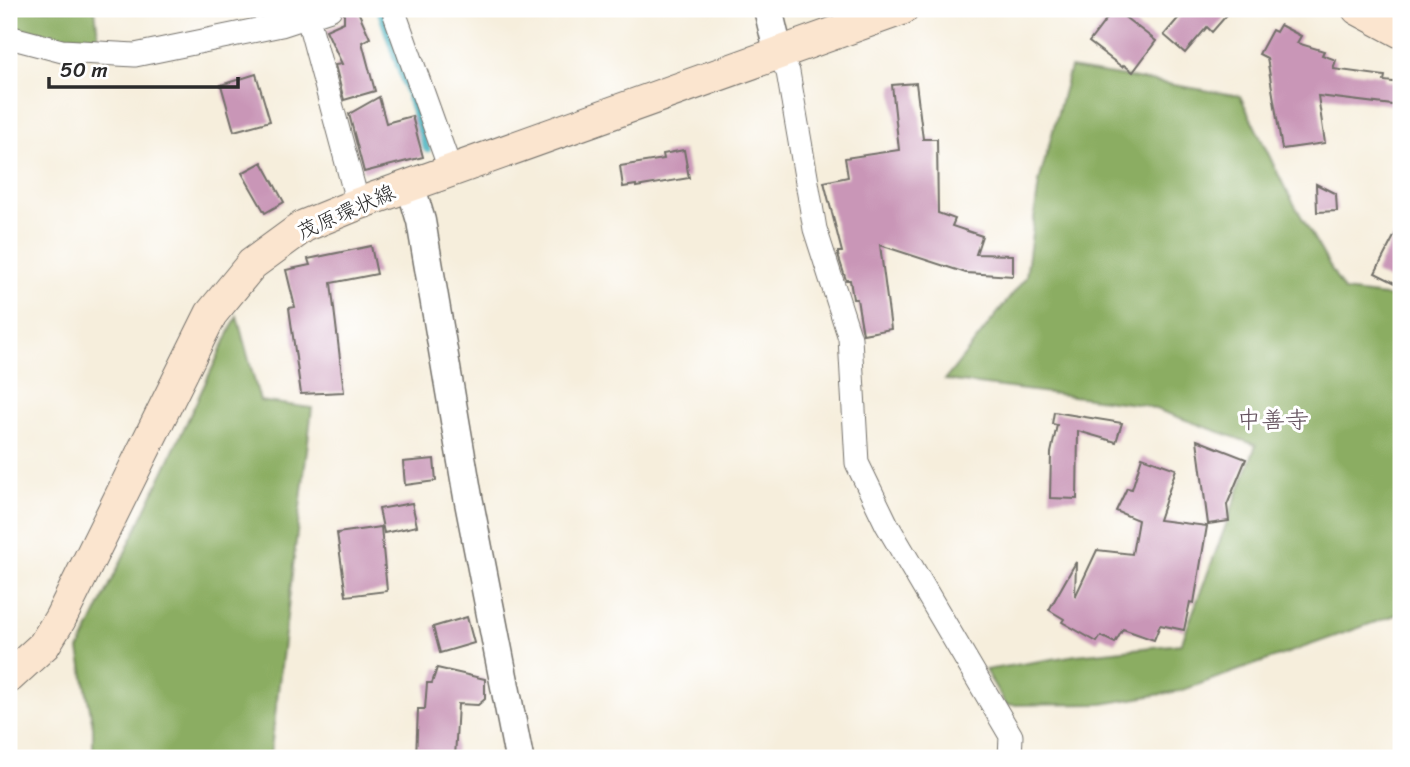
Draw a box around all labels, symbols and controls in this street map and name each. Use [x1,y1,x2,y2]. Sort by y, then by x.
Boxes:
scale bar [49,46,238,90]
text: 50 m [60,51,108,89]
street label: 茂原環状線 [290,173,402,251]
district label: 中善寺 [1237,399,1309,441]

